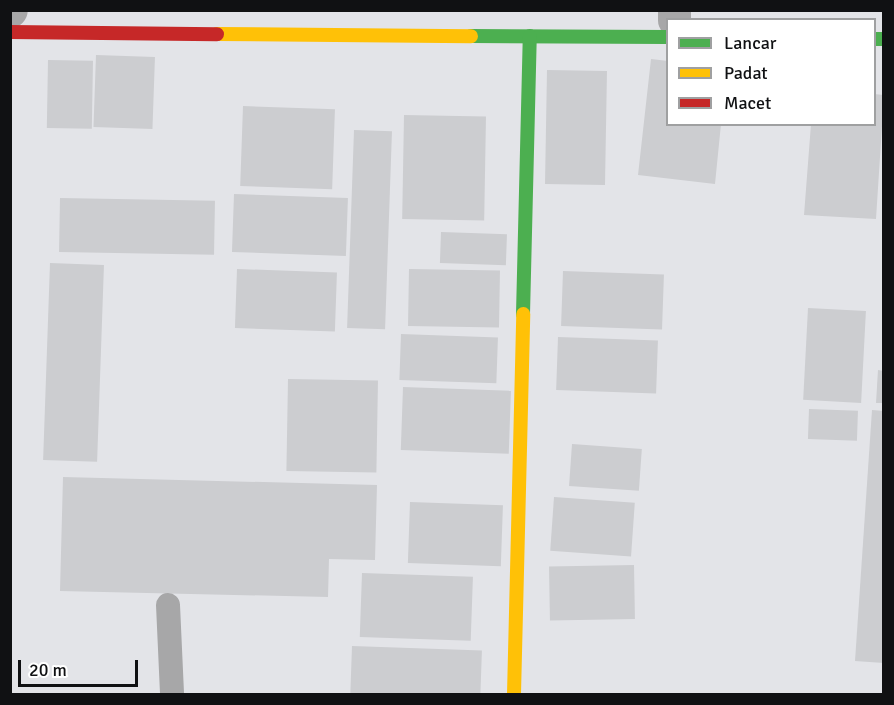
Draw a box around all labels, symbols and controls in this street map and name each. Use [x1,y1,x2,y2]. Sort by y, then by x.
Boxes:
legend [666,18,876,126]
text: Lancar [724,32,776,54]
text: Padat [724,62,768,84]
text: Macet [724,92,771,114]
scale bar [21,648,141,686]
text: 20 m [29,659,67,681]

